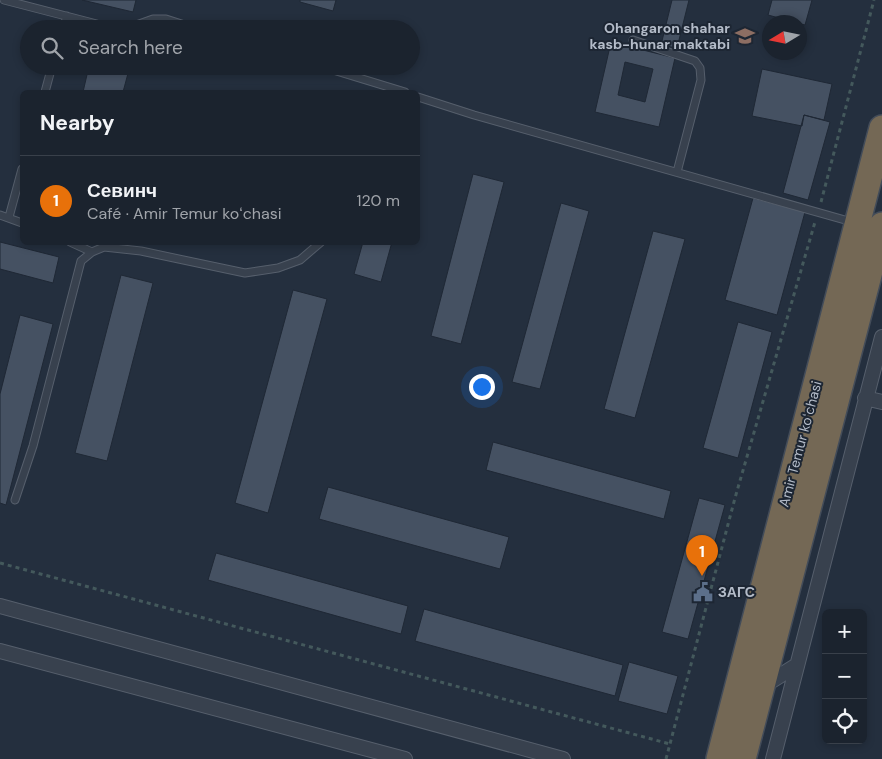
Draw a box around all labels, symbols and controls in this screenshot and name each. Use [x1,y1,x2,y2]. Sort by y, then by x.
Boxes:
north arrow [762,15,807,60]
place label: Ohangaron shahar kasb-hunar maktabi [589,19,730,53]
search box [20,20,420,75]
school or university icon: Ohangaron shahar kasb-hunar maktabi [734,25,756,47]
icon: search [38,34,66,62]
text: Search here [78,35,183,60]
text: Nearby [40,109,114,137]
text: Севинч [87,178,157,203]
text: 1 [53,190,59,211]
text: 120 m [356,190,400,211]
text: Café · Amir Temur koʻchasi [87,203,282,224]
your location [469,374,495,400]
street label: Amir Temur koʻchasi [774,379,826,509]
pin: 1 [686,535,718,576]
public building icon: ЗАГС [692,581,714,603]
place label: ЗАГС [718,583,755,601]
map controls [822,609,867,744]
button: + [822,609,867,654]
button: − [822,654,867,699]
button: locate [822,699,867,744]

